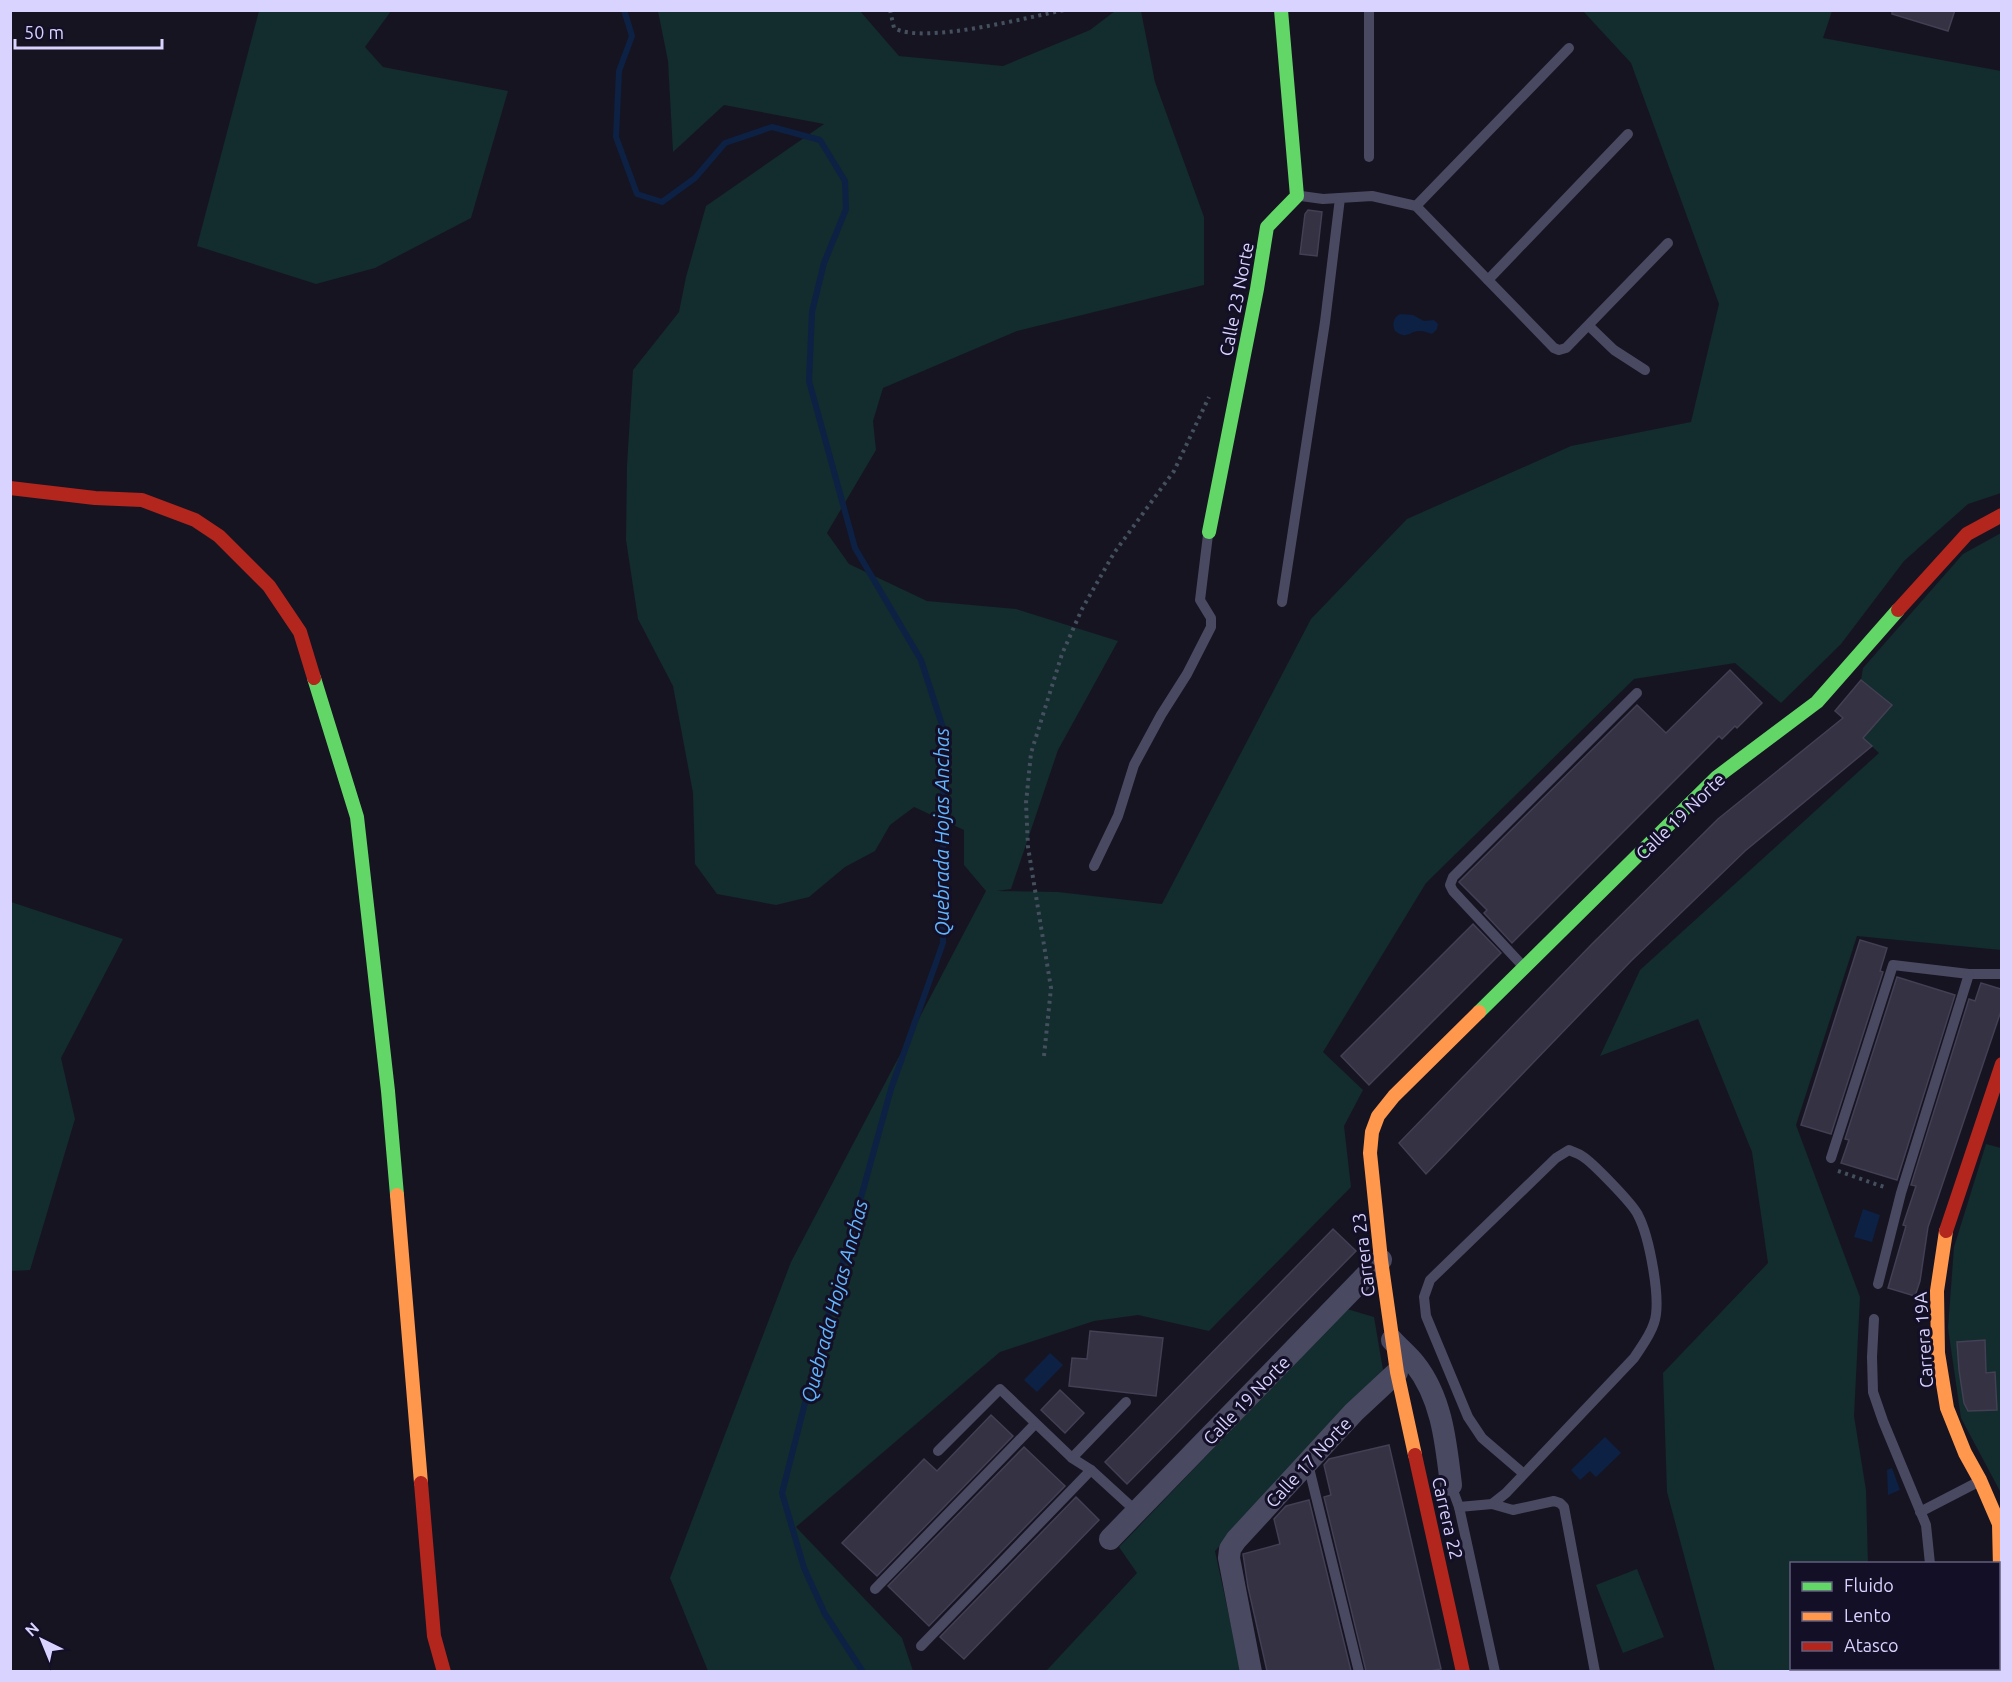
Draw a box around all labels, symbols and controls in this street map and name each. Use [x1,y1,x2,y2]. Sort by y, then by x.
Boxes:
scale bar [15,12,162,50]
text: 50 m [24,22,64,42]
street label: Calle 23 Norte [1215,240,1257,358]
water label: Quebrada Hojas Anchas [930,727,954,936]
street label: Calle 19 Norte [1632,769,1728,863]
water label: Quebrada Hojas Anchas [796,1197,873,1405]
street label: Carrera 23 [1348,1212,1378,1298]
street label: Carrera 19A [1910,1291,1936,1389]
street label: Calle 19 Norte [1199,1352,1293,1448]
street label: Calle 17 Norte [1261,1413,1355,1511]
street label: Carrera 22 [1429,1475,1467,1561]
legend [1790,1562,2000,1670]
text: Fluido [1844,1575,1894,1595]
text: Lento [1844,1605,1891,1625]
north arrow [12,1610,72,1670]
text: N [21,1618,42,1640]
text: Atasco [1844,1635,1899,1655]

